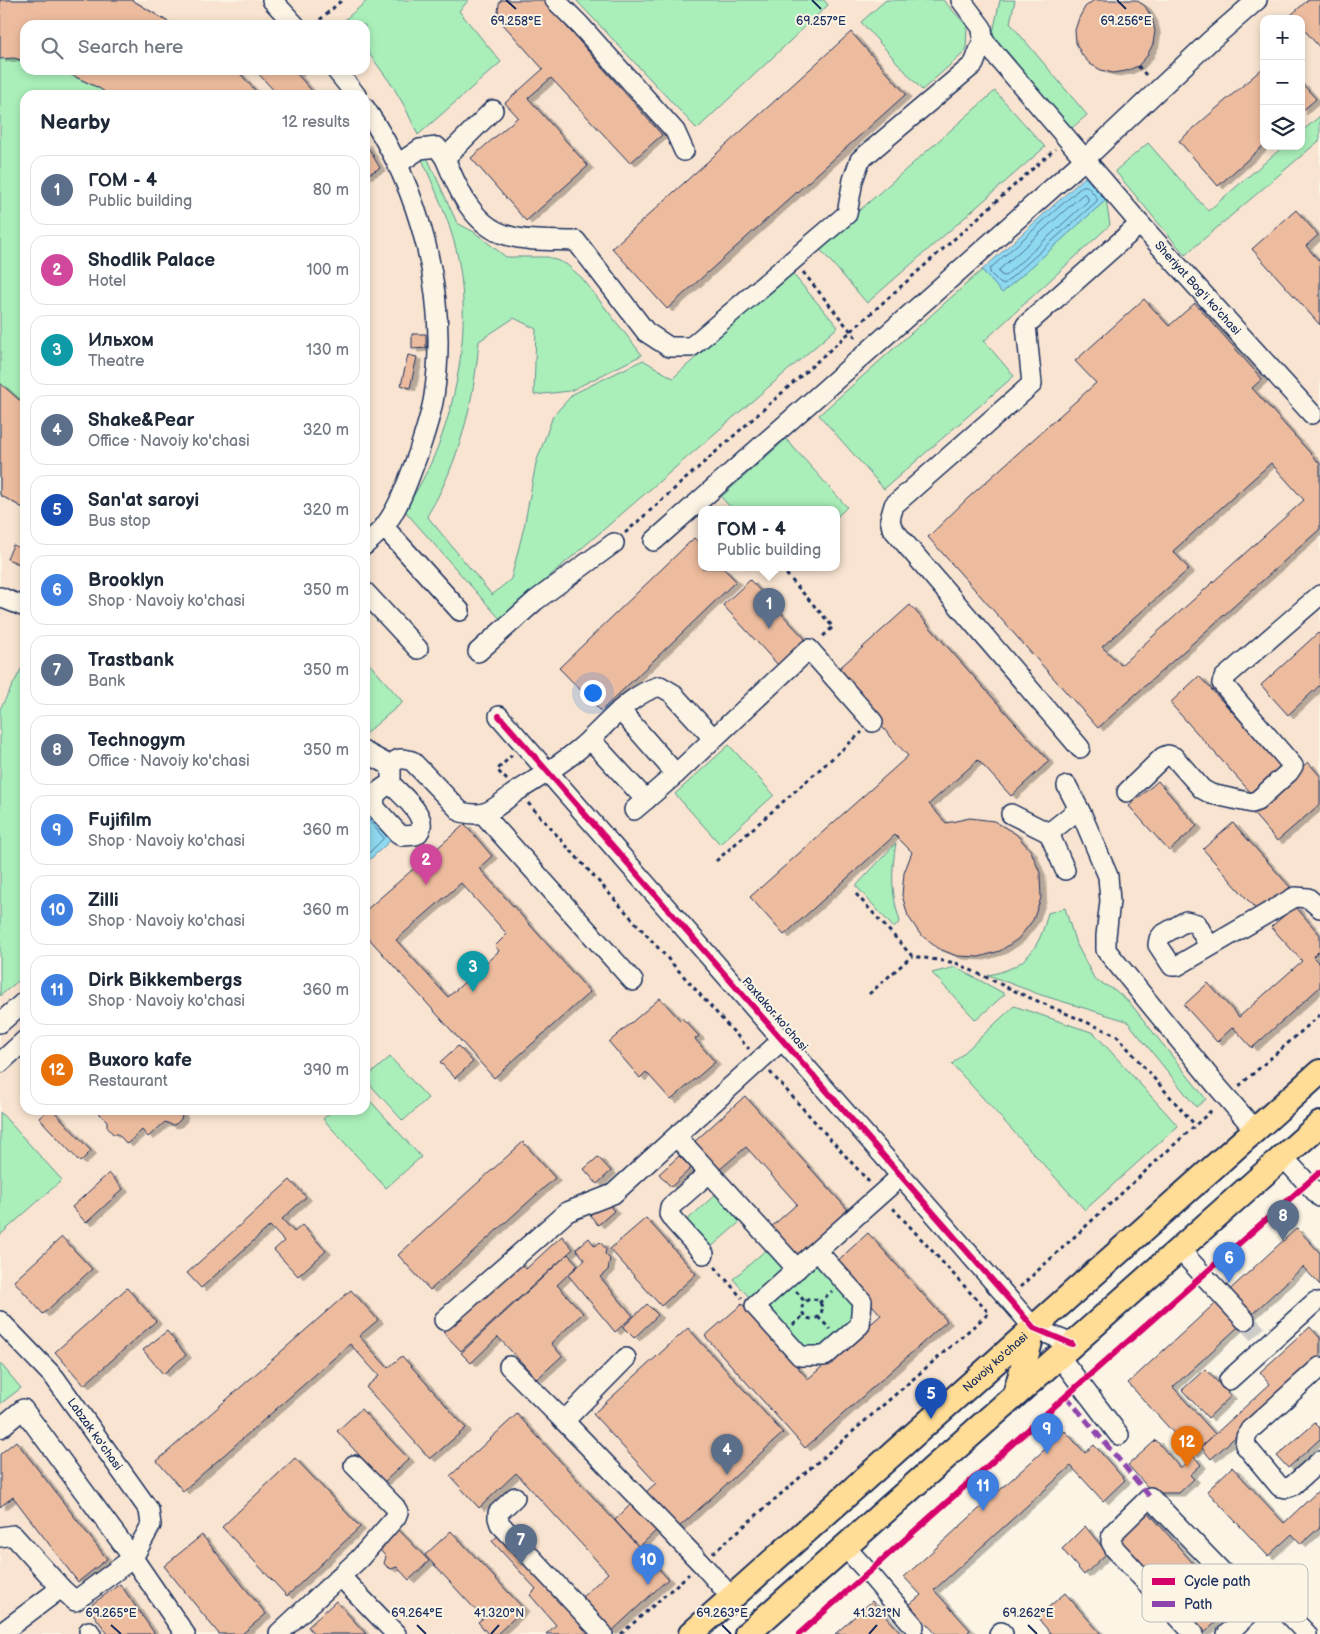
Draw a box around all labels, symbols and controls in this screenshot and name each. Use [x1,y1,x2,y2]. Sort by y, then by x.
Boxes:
text: 69.258°E [490,14,542,29]
text: 69.257°E [796,14,846,29]
text: 69.256°E [1100,14,1152,29]
map controls [1260,15,1305,150]
button: + [1260,15,1305,60]
search box [20,20,370,75]
icon: search [38,34,66,62]
text: Search here [78,36,183,59]
button: − [1260,60,1305,105]
button: layers [1260,105,1305,150]
text: Nearby [40,110,110,135]
text: 12 results [282,113,350,132]
text: ГОМ - 4 [88,169,157,192]
text: 1 [54,181,60,200]
text: 80 m [313,181,349,200]
text: Public building [88,192,192,211]
street label: Sheriyat Bog'i ko'chasi [1151,238,1244,338]
text: Shodlik Palace [88,249,215,272]
text: 2 [52,261,62,280]
text: 100 m [306,261,349,280]
text: Hotel [88,272,126,291]
text: Ильхом [88,329,154,352]
text: 3 [52,341,62,360]
text: 130 m [306,341,349,360]
text: Theatre [88,352,144,371]
text: Shake&Pear [88,409,194,432]
text: 4 [52,421,62,440]
text: 320 m [303,421,349,440]
text: Office · Navoiy ko'chasi [88,432,250,451]
text: San'at saroyi [88,489,199,512]
text: 5 [52,501,62,520]
text: 320 m [303,501,349,520]
popup [698,506,840,571]
text: Bus stop [88,512,151,531]
text: ГОМ - 4 [717,518,786,541]
text: Public building [717,541,821,560]
text: Brooklyn [88,569,164,592]
text: 6 [52,581,62,600]
text: 350 m [303,581,349,600]
pin: 1 [753,588,785,629]
text: Shop · Navoiy ko'chasi [88,592,245,611]
text: Trastbank [88,649,174,672]
text: 7 [53,661,61,680]
text: 350 m [303,661,349,680]
text: Bank [88,672,125,691]
your location [580,680,606,706]
text: Technogym [88,729,186,752]
text: 8 [52,741,62,760]
text: 350 m [303,741,349,760]
text: Office · Navoiy ko'chasi [88,752,250,771]
text: Fujifilm [88,809,152,832]
text: 9 [52,821,62,840]
text: 360 m [302,821,349,840]
text: Shop · Navoiy ko'chasi [88,832,245,851]
pin: 2 [410,844,442,885]
text: Zilli [88,889,119,912]
text: 10 [49,901,65,920]
text: 360 m [302,901,349,920]
text: Shop · Navoiy ko'chasi [88,912,245,931]
pin: 3 [457,951,489,992]
text: Dirk Bikkembergs [88,969,242,992]
street label: Paxtakor ko'chasi [738,974,811,1054]
text: 11 [50,981,64,1000]
text: 360 m [302,981,349,1000]
text: Shop · Navoiy ko'chasi [88,992,245,1011]
text: Buxoro kafe [88,1049,192,1072]
text: 12 [49,1061,65,1080]
text: 390 m [303,1061,349,1080]
text: Restaurant [88,1072,168,1091]
pin: 8 [1267,1200,1299,1241]
pin: 6 [1213,1242,1245,1283]
street label: Navoiy ko'chasi [960,1329,1031,1396]
pin: 5 [915,1378,947,1419]
street label: Labzak ko'chasi [64,1395,125,1473]
pin: 9 [1031,1413,1063,1454]
pin: 12 [1171,1426,1203,1467]
pin: 4 [711,1434,743,1475]
pin: 11 [967,1470,999,1511]
pin: 7 [505,1524,537,1565]
pin: 10 [632,1544,664,1585]
legend [1142,1564,1308,1622]
text: Cycle path [1184,1573,1251,1590]
text: Path [1184,1596,1212,1613]
text: 69.265°E [85,1606,137,1621]
text: 69.264°E [391,1606,443,1621]
text: 41.320°N [474,1606,524,1621]
text: 69.263°E [696,1606,748,1621]
text: 41.321°N [853,1606,901,1621]
text: 69.262°E [1002,1606,1054,1621]

